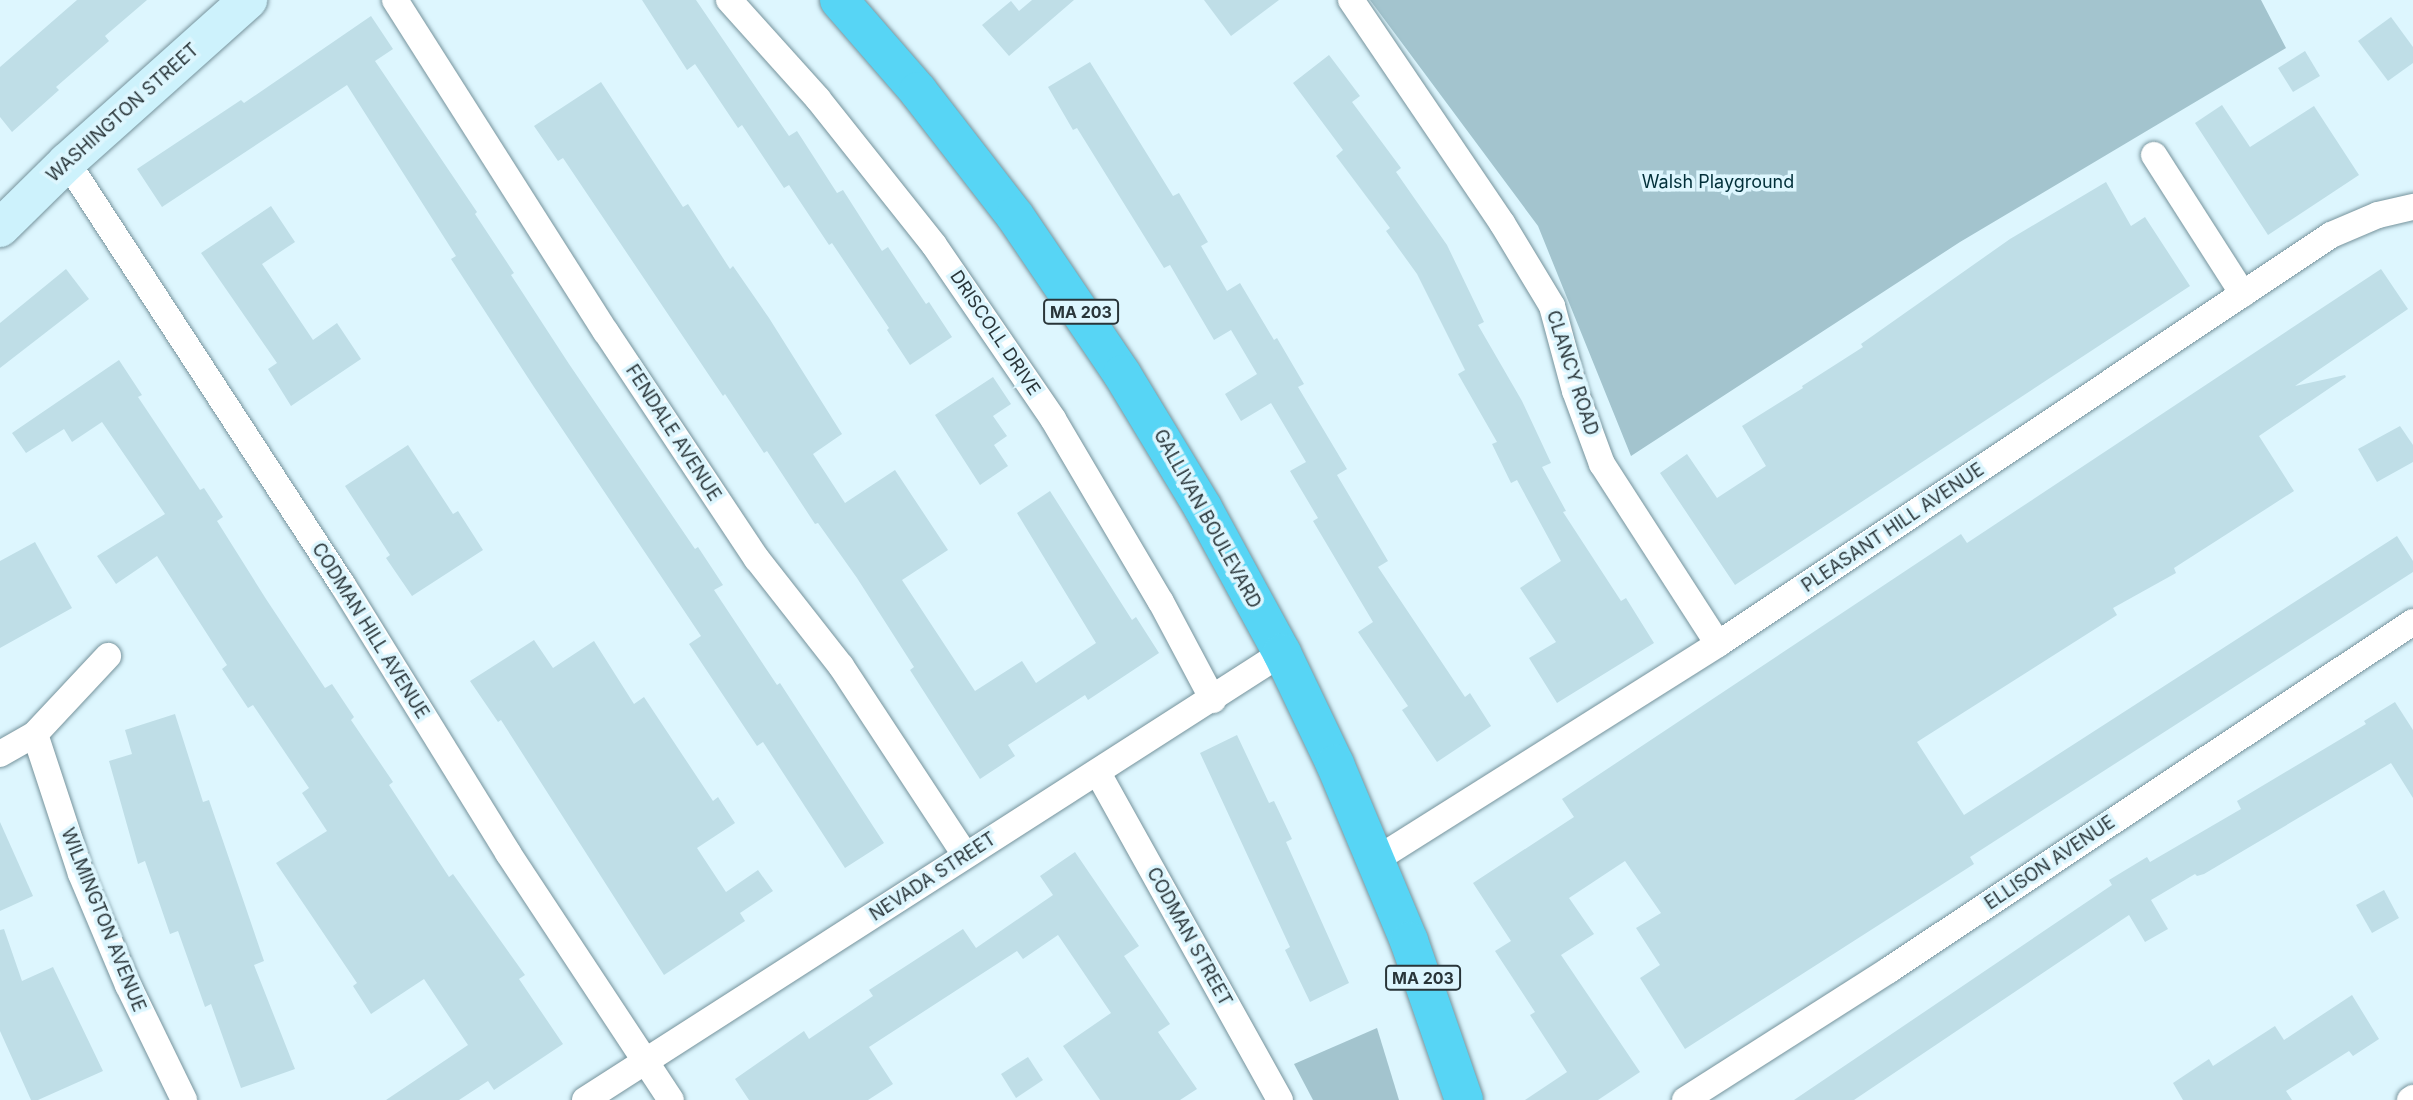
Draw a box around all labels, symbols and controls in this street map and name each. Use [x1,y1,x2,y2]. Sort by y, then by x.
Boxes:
street label: WASHINGTON STREET [43,39,203,187]
park label: Walsh Playground [1642,171,1794,193]
street label: DRISCOLL DRIVE [945,266,1045,400]
road number: MA 203 [1042,300,1120,324]
street label: CLANCY ROAD [1542,308,1602,438]
street label: FENDALE AVENUE [621,361,725,505]
street label: GALLIVAN BOULEVARD [1149,426,1265,612]
street label: PLEASANT HILL AVENUE [1798,459,1988,597]
street label: CODMAN HILL AVENUE [307,539,433,723]
street label: ELLISON AVENUE [1981,812,2119,914]
street label: WILMINGTON AVENUE [56,825,150,1015]
street label: NEVADA STREET [866,828,1000,926]
street label: CODMAN STREET [1142,864,1236,1010]
road number: MA 203 [1384,966,1462,990]

